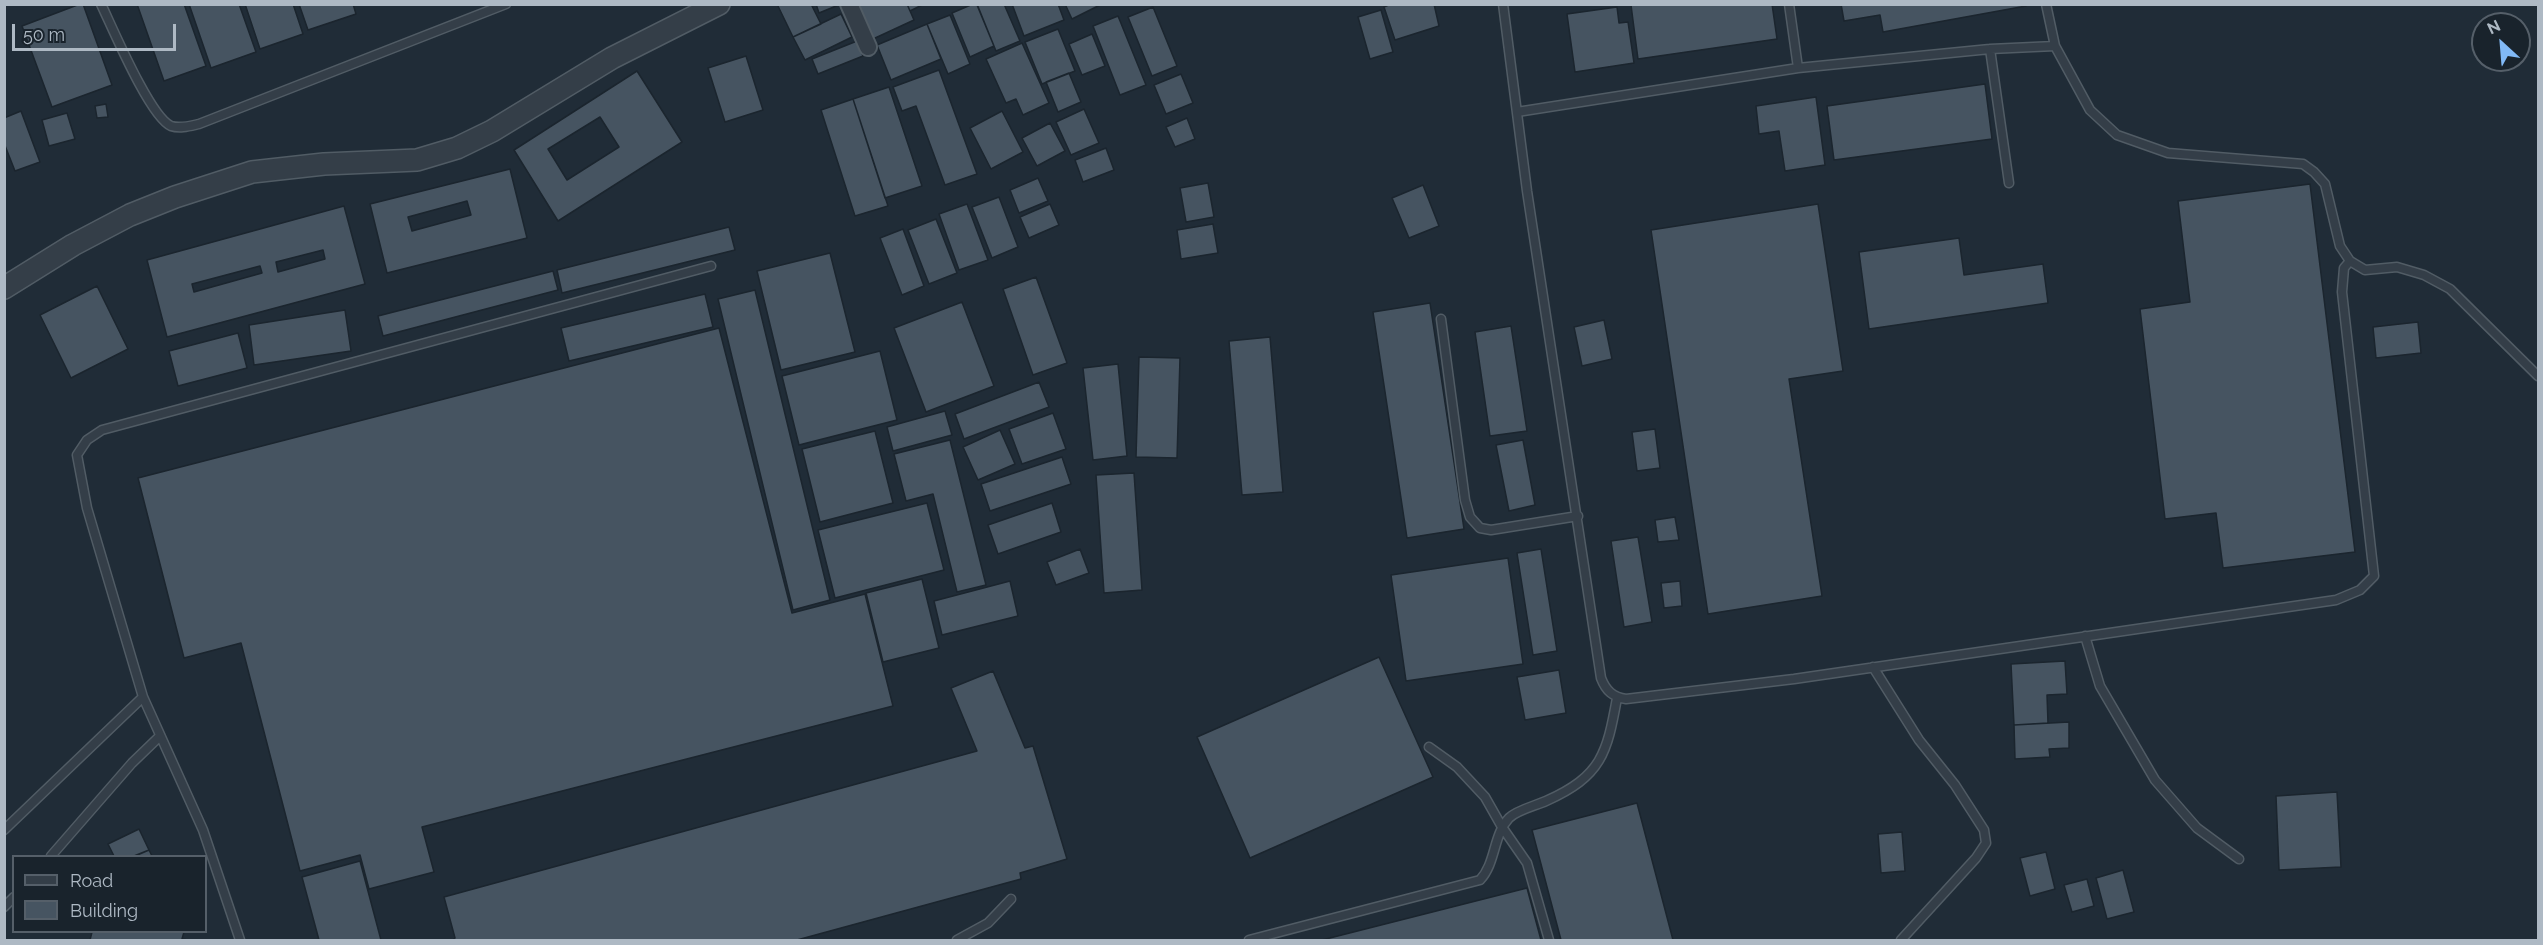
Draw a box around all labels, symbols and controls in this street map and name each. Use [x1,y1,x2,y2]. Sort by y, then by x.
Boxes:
scale bar [15,12,178,50]
north arrow [2471,12,2531,72]
text: N [2484,16,2503,38]
text: 50 m [23,24,65,45]
legend [12,855,207,933]
text: Road [70,870,113,891]
text: Building [70,900,138,921]

